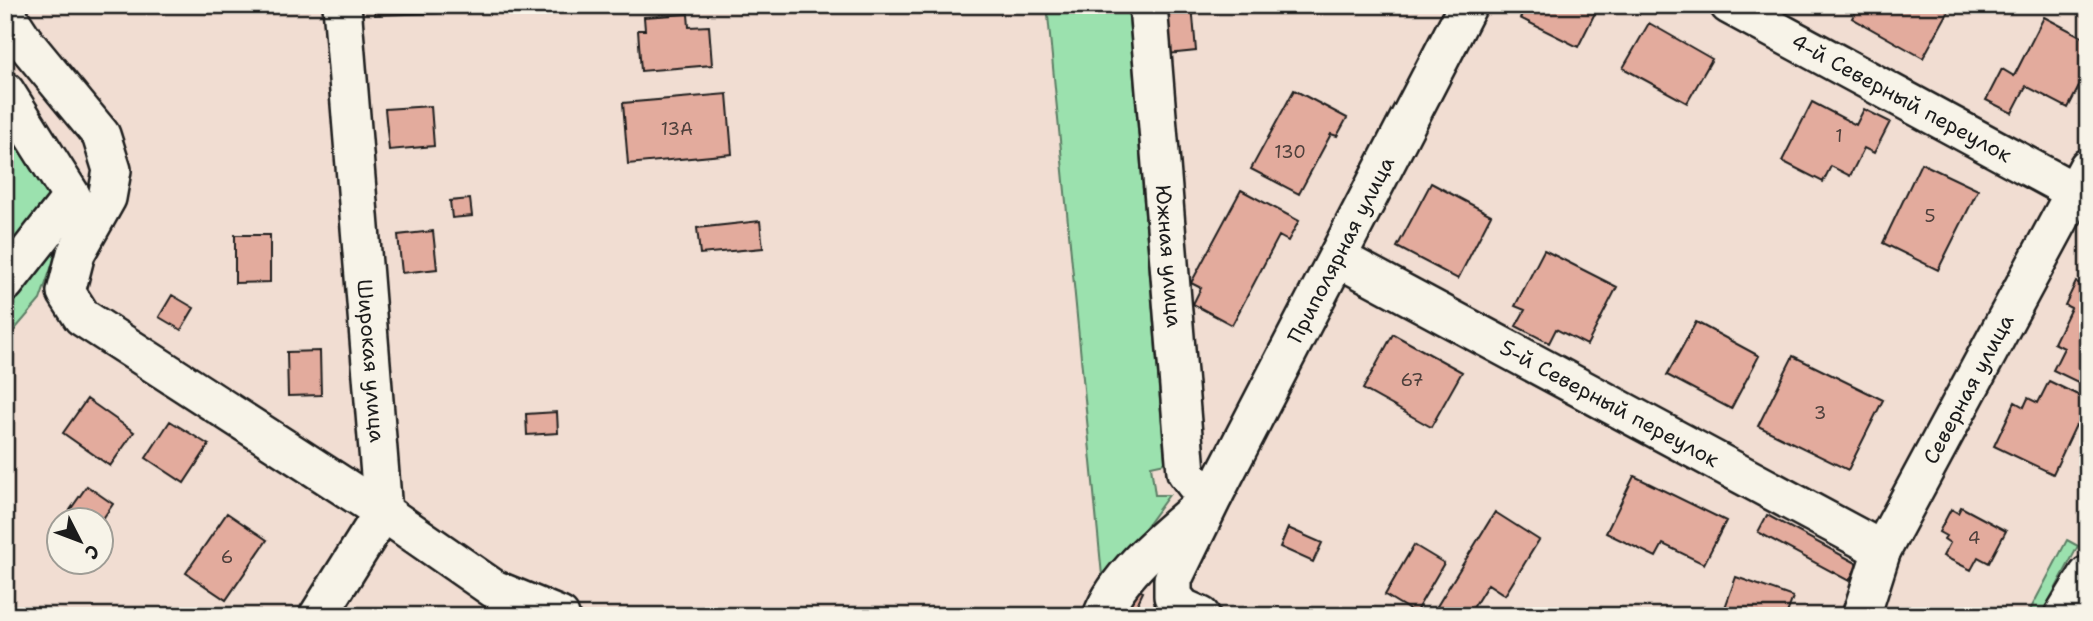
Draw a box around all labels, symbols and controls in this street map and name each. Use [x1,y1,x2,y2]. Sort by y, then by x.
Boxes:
street label: 4-й Северный переулок [1786,27,2017,169]
house number: 13А [661,117,693,141]
house number: 1 [1835,124,1843,148]
house number: 130 [1274,140,1306,164]
street label: Приполярная улица [1281,152,1401,348]
street label: Южная улица [1149,184,1188,329]
house number: 5 [1924,204,1936,228]
street label: Широкая улица [350,278,391,444]
street label: Северная улица [1917,309,2020,469]
street label: 5-й Северный переулок [1495,333,1724,474]
house number: 67 [1400,368,1424,392]
house number: 3 [1814,401,1826,425]
north arrow [46,505,116,576]
house number: 4 [1968,526,1980,550]
text: С [79,539,105,565]
house number: 6 [221,545,233,569]

